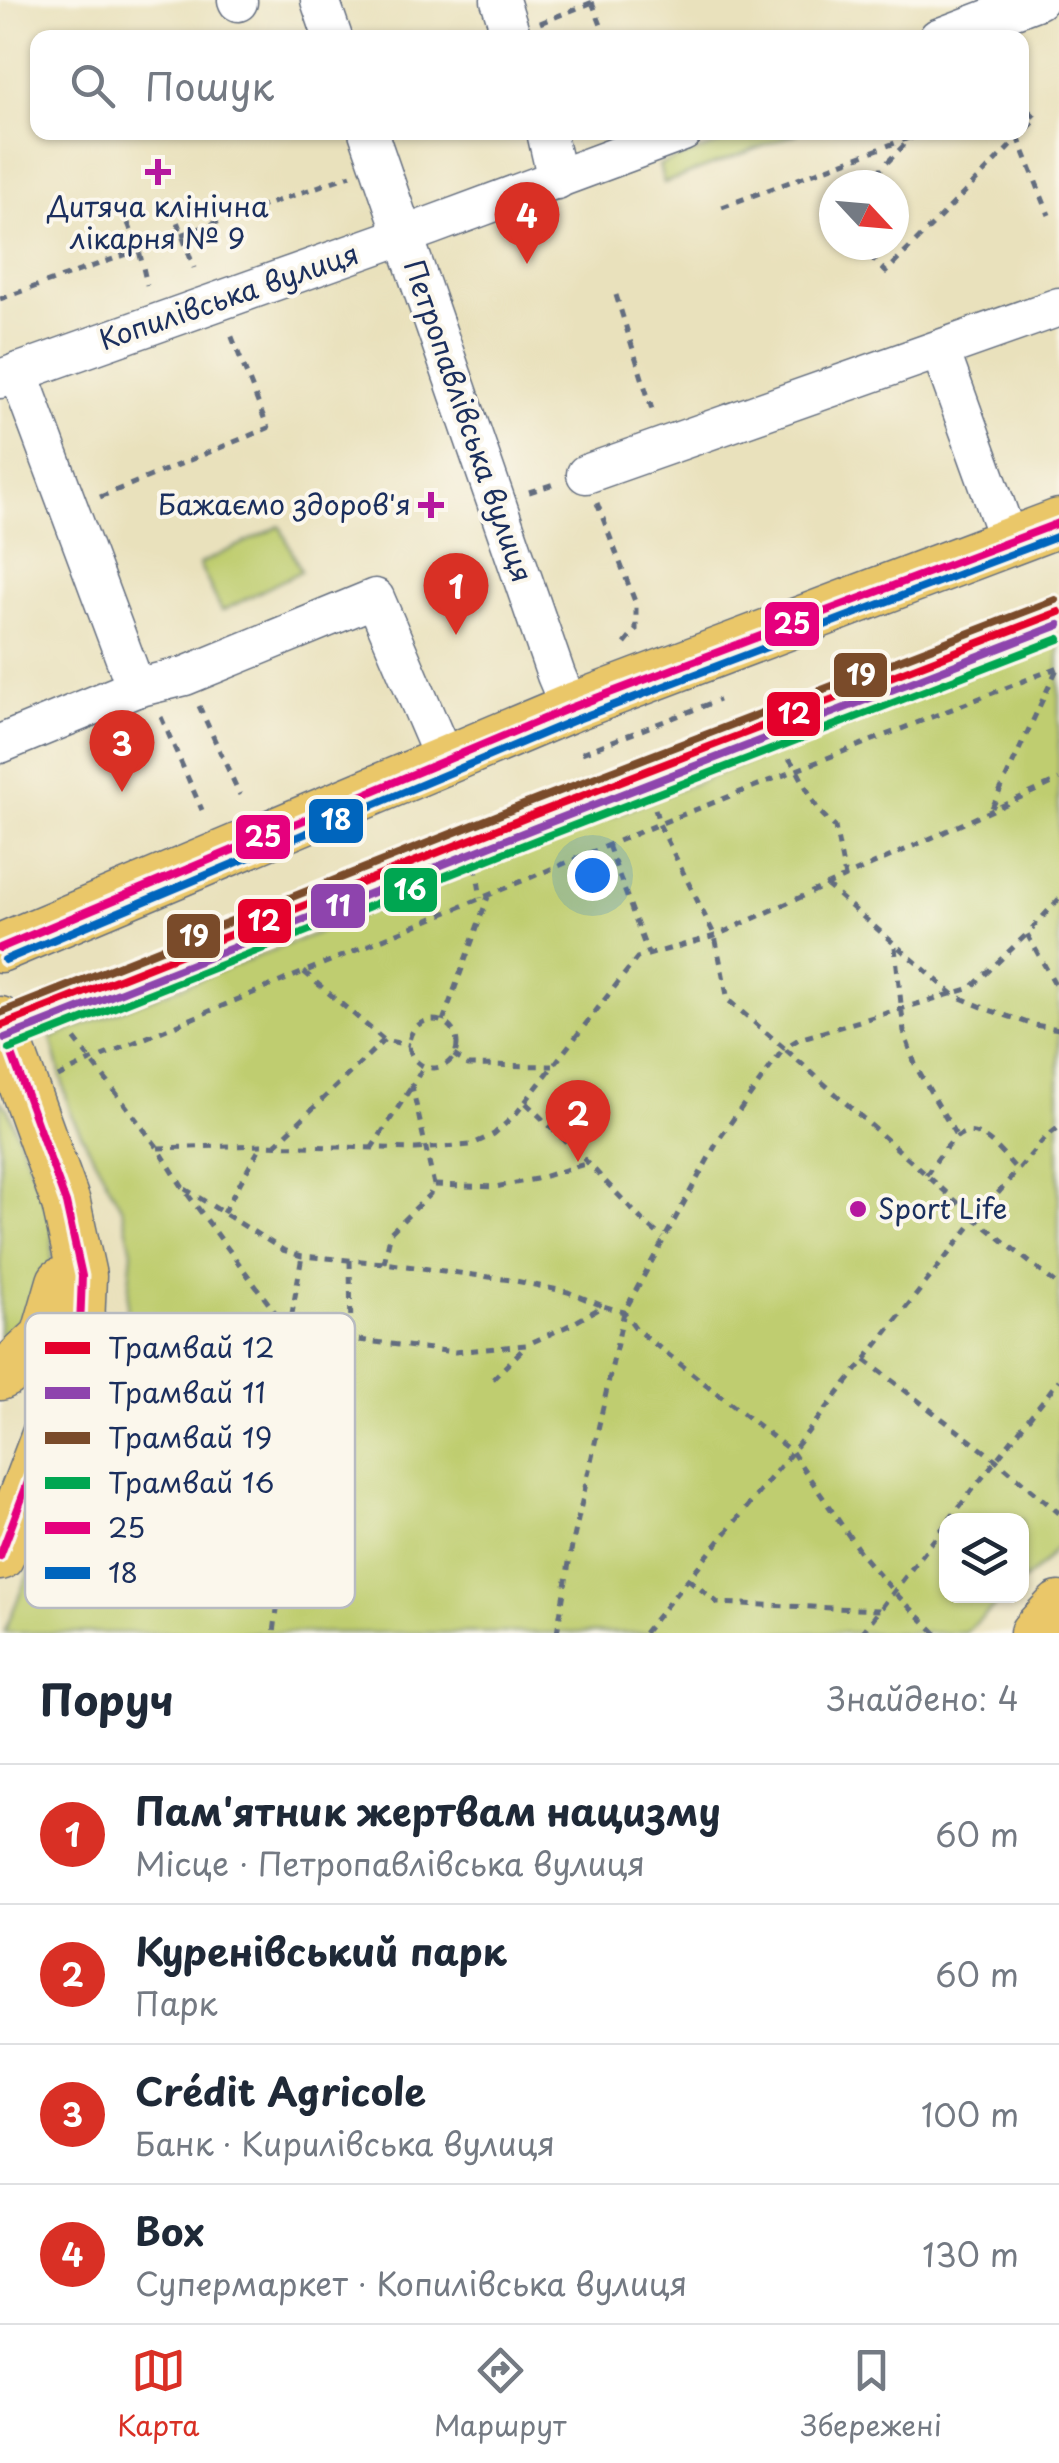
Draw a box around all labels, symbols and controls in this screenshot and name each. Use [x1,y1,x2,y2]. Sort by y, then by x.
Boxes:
search box [30,30,1029,140]
text: Пошук [145,57,274,114]
icon: search [65,58,120,113]
marker: Дитяча клінічна лікарня № 9 [145,159,171,185]
north arrow [819,170,909,260]
pin: 4 [494,182,560,264]
place label: Дитяча клінічна лікарня № 9 [46,184,269,259]
street label: Копилівська вулиця [93,231,364,360]
street label: Петропавлівська вулиця [394,253,545,588]
place label: Бажаємо здоров'я [158,482,411,525]
marker: Бажаємо здоров'я [420,494,442,516]
pin: 1 [424,552,488,635]
line badge: 25 [763,600,821,648]
text: 25 [773,601,811,644]
line badge: 19 [832,651,889,699]
text: 19 [846,652,876,695]
line badge: 12 [765,690,822,738]
text: 12 [777,691,811,734]
pin: 3 [90,710,154,792]
line badge: 18 [307,797,365,845]
text: 18 [321,797,351,840]
line badge: 25 [234,813,292,861]
text: 25 [244,814,282,857]
your location [567,850,618,901]
line badge: 16 [382,866,439,914]
text: 16 [393,867,427,910]
line badge: 11 [309,882,367,930]
text: 11 [325,883,351,926]
line badge: 12 [236,897,293,945]
text: 12 [247,898,281,941]
line badge: 19 [165,912,222,960]
text: 19 [179,913,209,956]
pin: 2 [546,1080,610,1162]
place label: Sport Life [878,1186,1007,1229]
marker: Sport Life [847,1198,869,1220]
legend [25,1313,355,1608]
text: Трамвай 12 [108,1325,275,1368]
text: Трамвай 11 [108,1370,266,1413]
text: Трамвай 19 [108,1415,272,1458]
text: Трамвай 16 [108,1460,274,1503]
text: 25 [108,1505,145,1548]
map controls [939,1513,1029,1603]
button: layers [939,1513,1029,1603]
text: 18 [108,1550,138,1593]
text: Поруч [40,1667,174,1730]
text: Знайдено: 4 [827,1674,1019,1722]
text: Пам'ятник жертвам нацизму [135,1782,721,1839]
text: 1 [65,1810,80,1858]
text: 60 m [935,1810,1019,1858]
text: Місце · Петропавлівська вулиця [135,1839,645,1887]
text: Куренівський парк [135,1922,507,1979]
text: 2 [61,1950,84,1998]
text: 60 m [935,1950,1019,1998]
text: Парк [135,1979,218,2027]
text: Crédit Agricole [135,2062,426,2119]
text: 3 [62,2090,83,2138]
text: 100 m [921,2090,1019,2138]
text: Банк · Кирилівська вулиця [135,2119,555,2167]
text: Box [135,2202,204,2259]
text: 4 [62,2230,83,2278]
text: 130 m [922,2230,1019,2278]
text: Супермаркет · Копилівська вулиця [135,2259,687,2307]
tab: Карта [117,2343,199,2446]
tab: Маршрут [434,2343,566,2446]
tab: Збережені [801,2343,942,2446]

